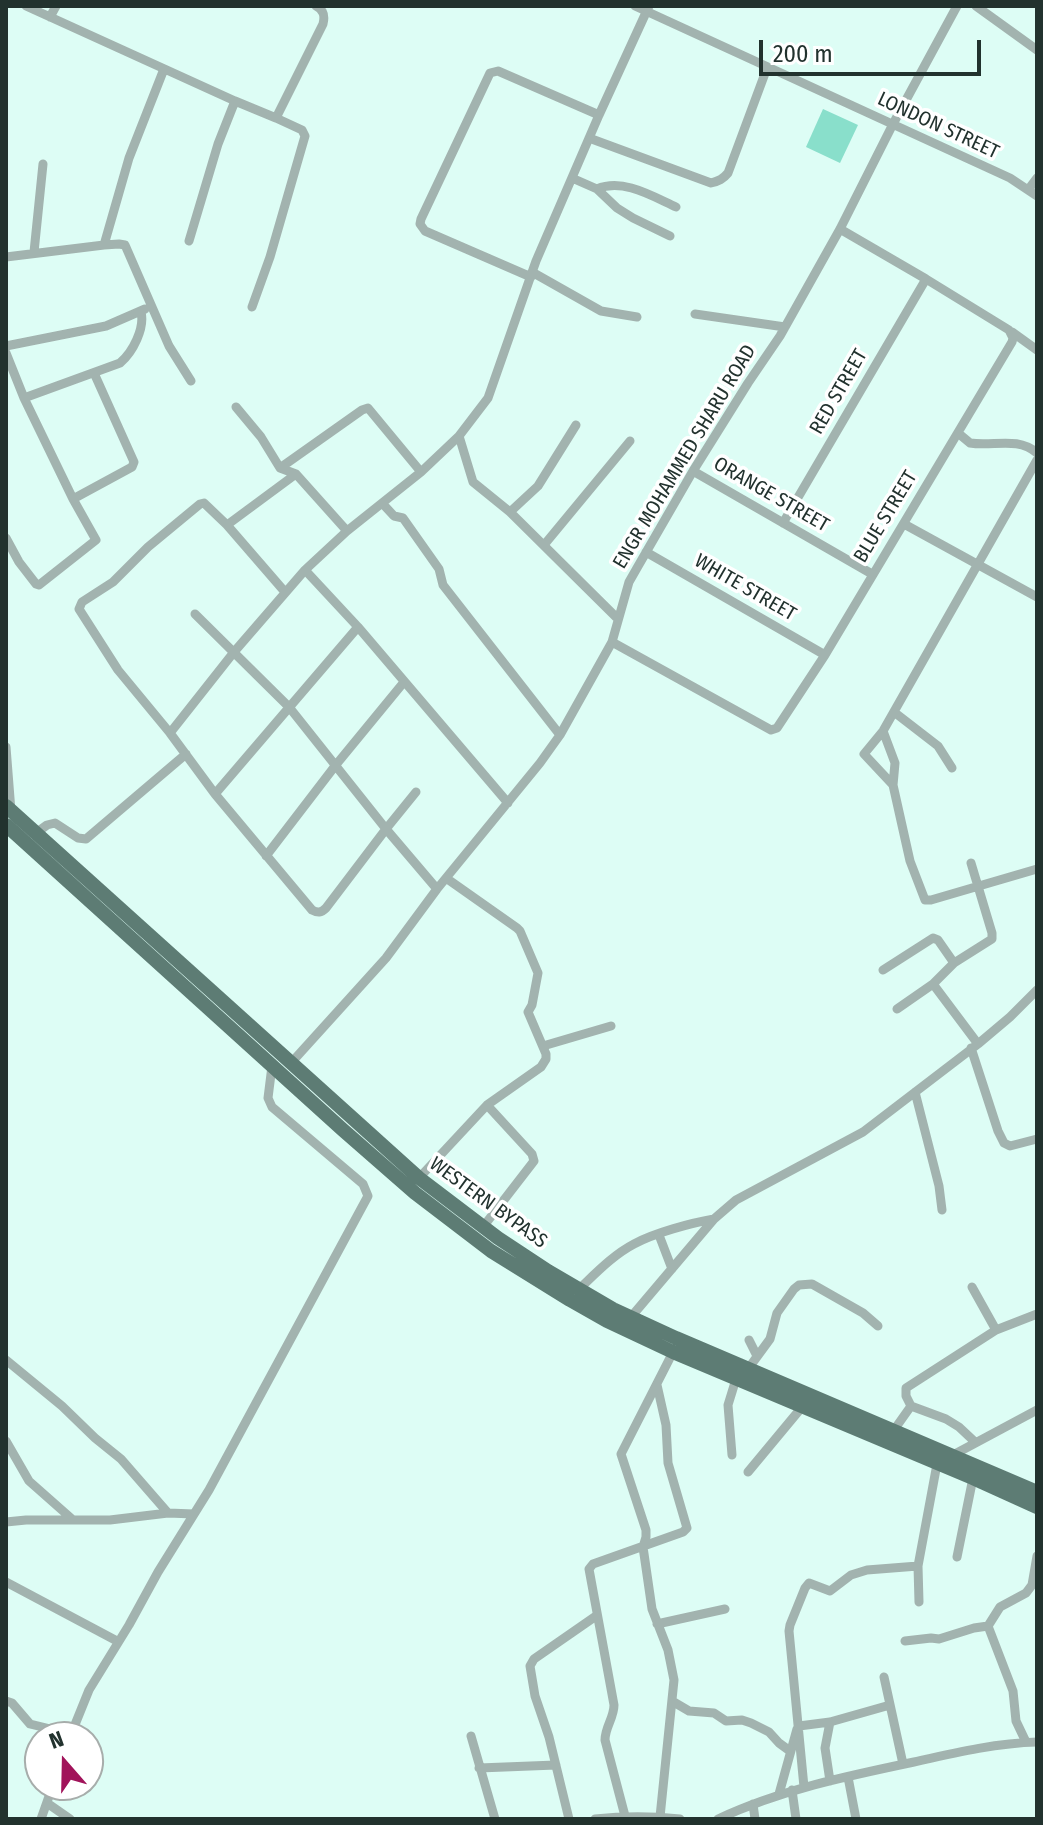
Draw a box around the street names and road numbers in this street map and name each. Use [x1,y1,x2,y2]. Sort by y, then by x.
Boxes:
street label: LONDON STREET [873,87,1003,165]
street label: ENGR MOHAMMED SHARU ROAD [609,341,761,573]
street label: RED STREET [805,345,873,439]
street label: ORANGE STREET [709,452,833,538]
street label: BLUE STREET [849,467,923,567]
street label: WHITE STREET [690,549,800,627]
street label: WESTERN BYPASS [424,1152,552,1254]

